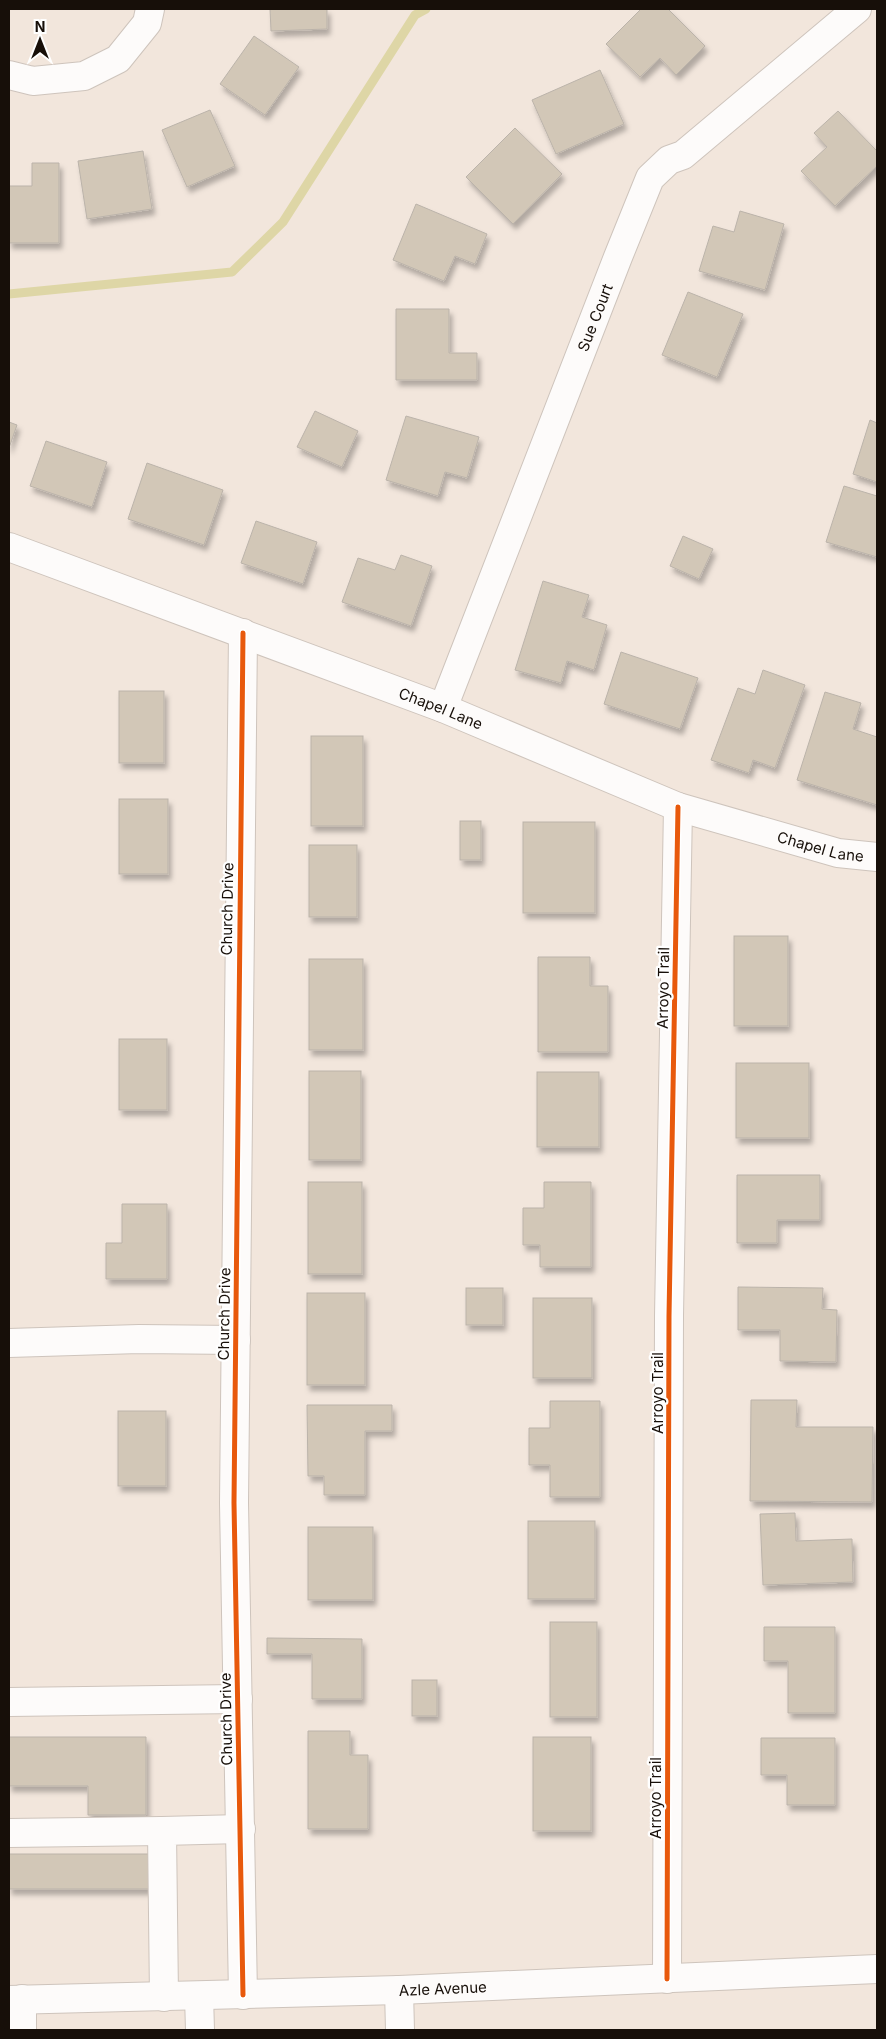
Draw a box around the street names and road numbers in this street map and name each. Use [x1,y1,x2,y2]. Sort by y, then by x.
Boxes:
street label: Sue Court [573,281,616,354]
street label: Chapel Lane [396,683,486,733]
street label: Chapel Lane [775,827,865,865]
street label: Church Drive [217,862,237,956]
street label: Arroyo Trail [653,947,673,1029]
street label: Church Drive [214,1267,234,1361]
street label: Arroyo Trail [648,1352,667,1434]
street label: Church Drive [216,1672,236,1766]
street label: Arroyo Trail [646,1757,665,1839]
street label: Azle Avenue [398,1977,487,1999]

